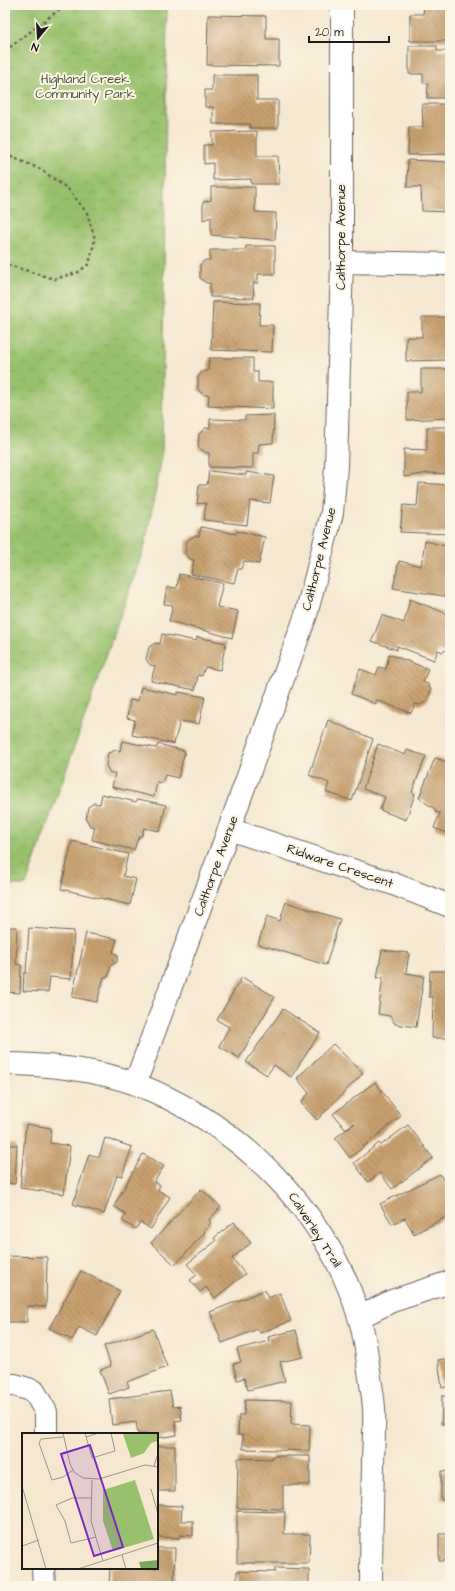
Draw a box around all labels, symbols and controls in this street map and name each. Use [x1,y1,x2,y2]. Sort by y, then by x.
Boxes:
north arrow [18,18,58,58]
scale bar [309,18,389,44]
text: 20 m [315,24,344,41]
text: N [29,39,41,55]
park label: Highland Creek Community Park [35,70,135,104]
street label: Calthorpe Avenue [332,184,350,290]
street label: Calthorpe Avenue [297,506,341,612]
street label: Calthorpe Avenue [189,813,243,919]
street label: Ridware Crescent [284,839,396,893]
street label: Calverley Trail [283,1189,346,1272]
inset map [22,1433,158,1569]

